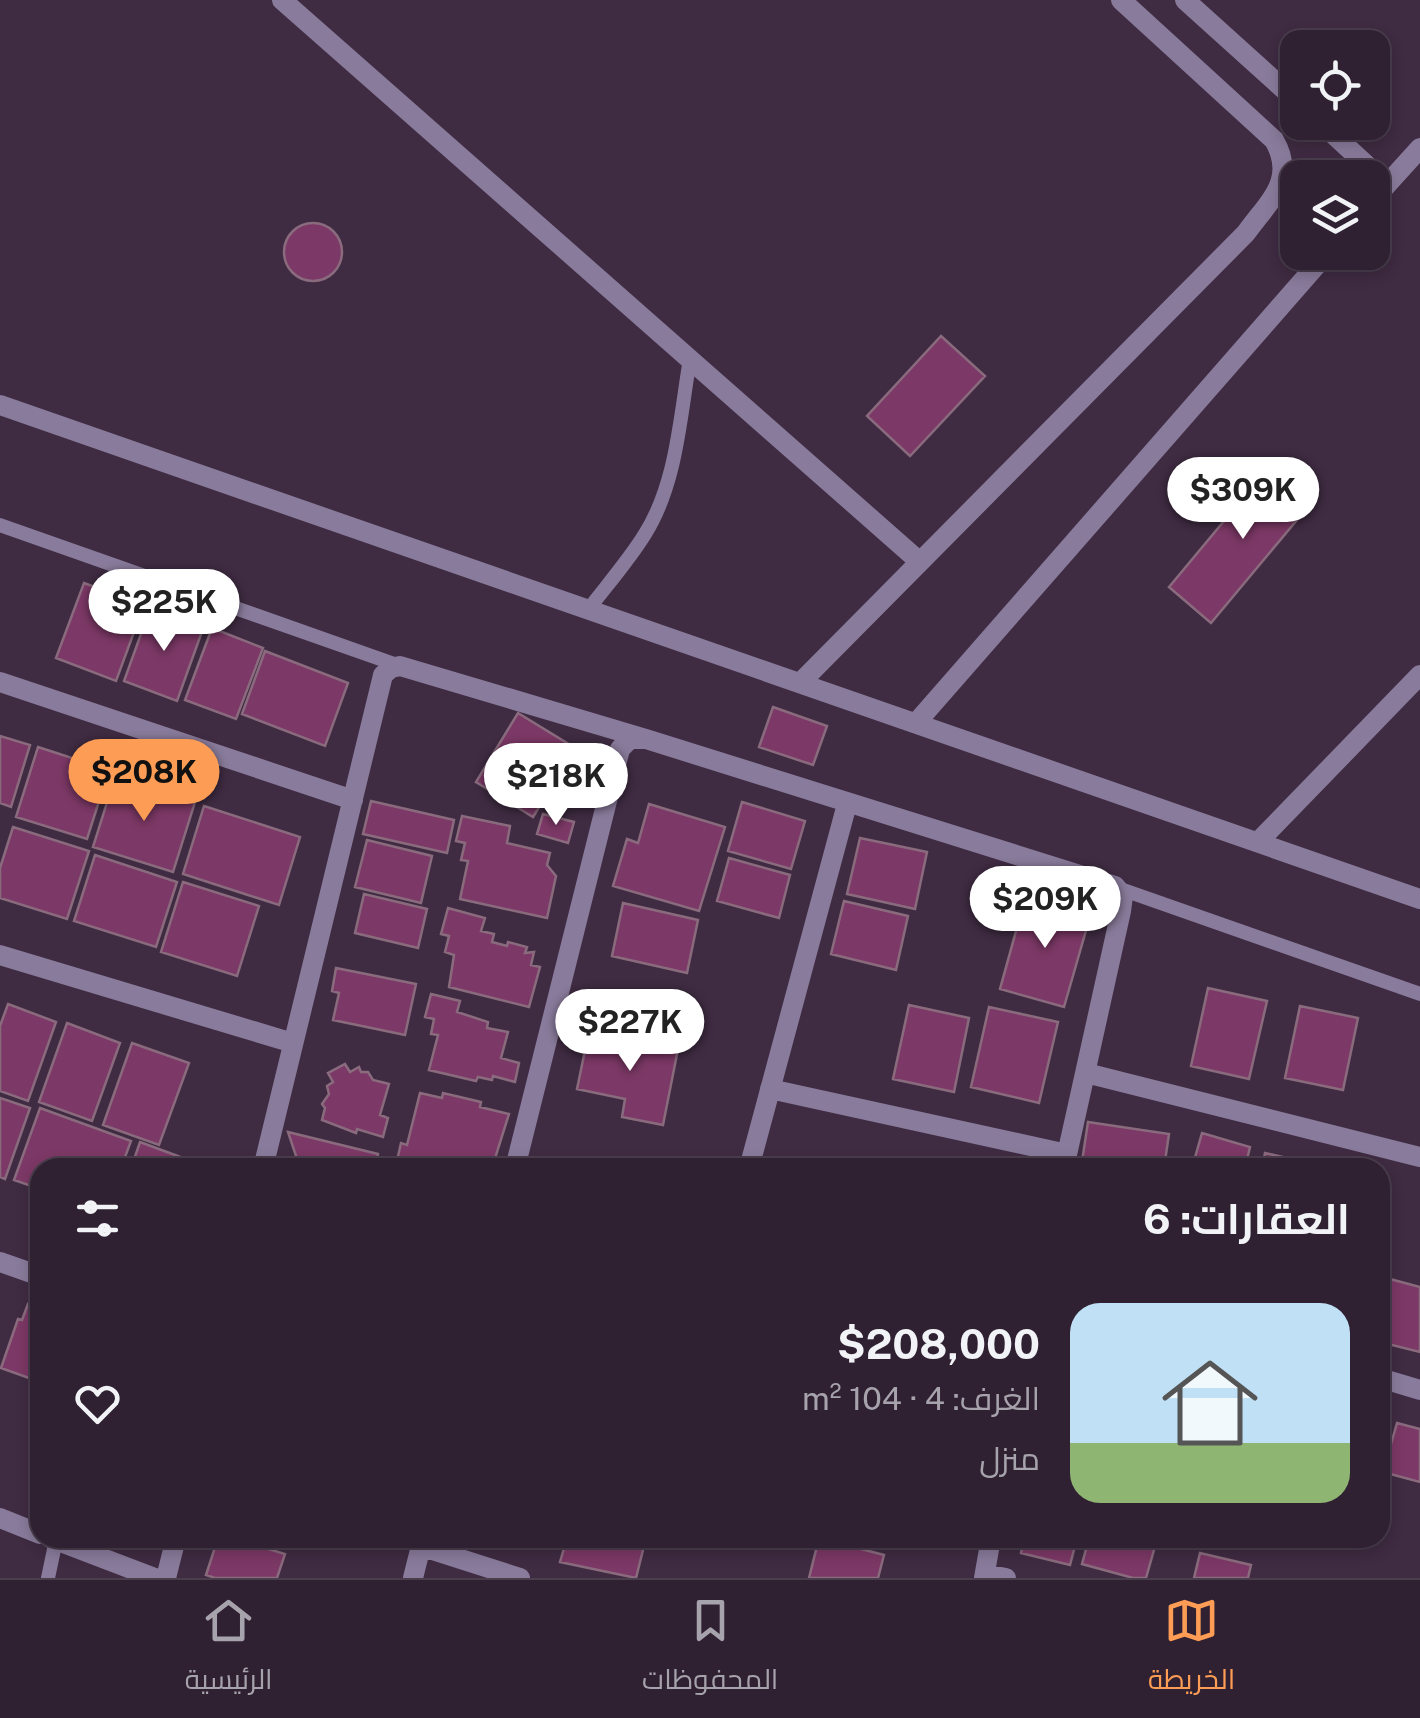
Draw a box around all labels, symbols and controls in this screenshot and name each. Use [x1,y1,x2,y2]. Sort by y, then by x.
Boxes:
map controls [1280,30,1390,270]
button: locate [1280,30,1390,140]
button: layers [1280,160,1390,270]
pin: $309K [1173,457,1313,542]
text: $309K [1189,471,1297,508]
pin: $225K [94,569,234,654]
text: $225K [111,583,217,620]
pin: $208K [74,739,214,824]
pin: $218K [486,743,626,828]
text: $208K [90,753,198,790]
text: $218K [506,757,606,794]
pin: $209K [975,866,1115,951]
text: $209K [992,880,1098,917]
pin: $227K [560,989,700,1074]
text: $227K [577,1003,683,1040]
icon: filters [70,1191,125,1246]
text: العقارات: 6 [1143,1194,1350,1243]
text: $208,000 [837,1319,1040,1368]
icon: home [1150,1343,1270,1463]
icon: heart [70,1376,125,1431]
text: الغرف: 4 · 104 m² [802,1380,1040,1417]
text: منزل [979,1440,1040,1477]
tab: الرئيسية [185,1593,273,1705]
tab: المحفوظات [642,1593,778,1705]
tab: الخريطة [1148,1593,1235,1705]

